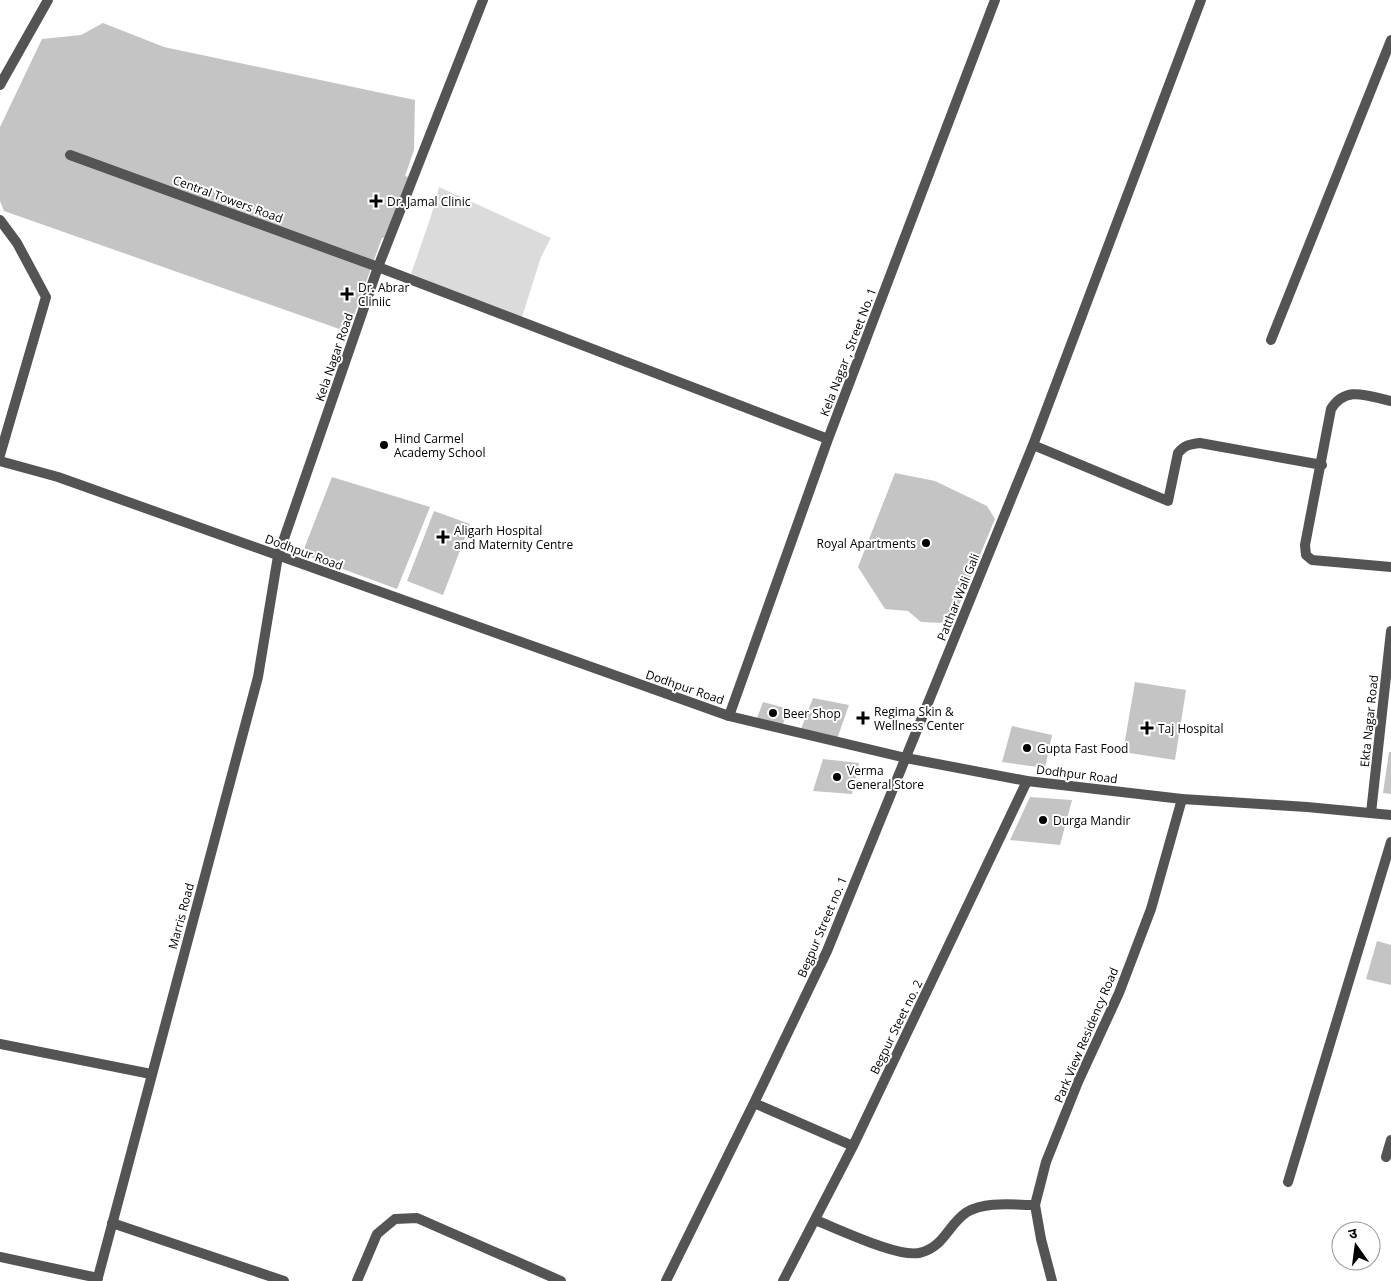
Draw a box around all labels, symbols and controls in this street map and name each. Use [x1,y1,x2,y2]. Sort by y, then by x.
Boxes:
street label: Central Towers Road [171,171,285,227]
place label: Dr. Jamal Clinic [387,193,471,210]
marker: Dr. Jamal Clinic [369,194,383,208]
place label: Dr. Abrar Cliniic [358,279,409,310]
street label: Kela Nagar , Street No. 1 [816,285,880,419]
marker: Dr. Abrar Cliniic [340,287,354,301]
street label: Kela Nagar Road [311,311,357,403]
place label: Hind Carmel Academy School [394,430,485,461]
marker: Hind Carmel Academy School [378,439,390,451]
place label: Aligarh Hospital and Maternity Centre [454,522,574,553]
street label: Dodhpur Road [263,530,345,574]
marker: Aligarh Hospital and Maternity Centre [436,530,450,544]
place label: Royal Apartments [817,535,916,552]
marker: Royal Apartments [920,537,932,549]
street label: Patthar Wali Gali [933,551,983,643]
street label: Dodhpur Road [643,666,727,708]
street label: Ekta Nagar Road [1356,674,1382,768]
place label: Regima Skin & Wellness Center [874,703,964,734]
place label: Beer Shop [783,705,841,722]
marker: Beer Shop [767,707,779,719]
marker: Regima Skin & Wellness Center [856,711,870,725]
place label: Taj Hospital [1158,720,1224,737]
marker: Taj Hospital [1140,721,1154,735]
place label: Gupta Fast Food [1037,740,1128,757]
marker: Gupta Fast Food [1021,742,1033,754]
street label: Dodhpur Road [1035,761,1119,787]
place label: Verma General Store [847,762,924,793]
marker: Verma General Store [831,771,843,783]
place label: Durga Mandir [1053,812,1130,829]
marker: Durga Mandir [1037,814,1049,826]
street label: Begpur Street no. 1 [793,874,851,980]
street label: Marris Road [164,881,198,951]
street label: Park View Residency Road [1050,965,1122,1105]
street label: Begpur Steet no. 2 [866,977,926,1077]
north arrow [1331,1221,1381,1271]
text: उ [1346,1222,1360,1243]

